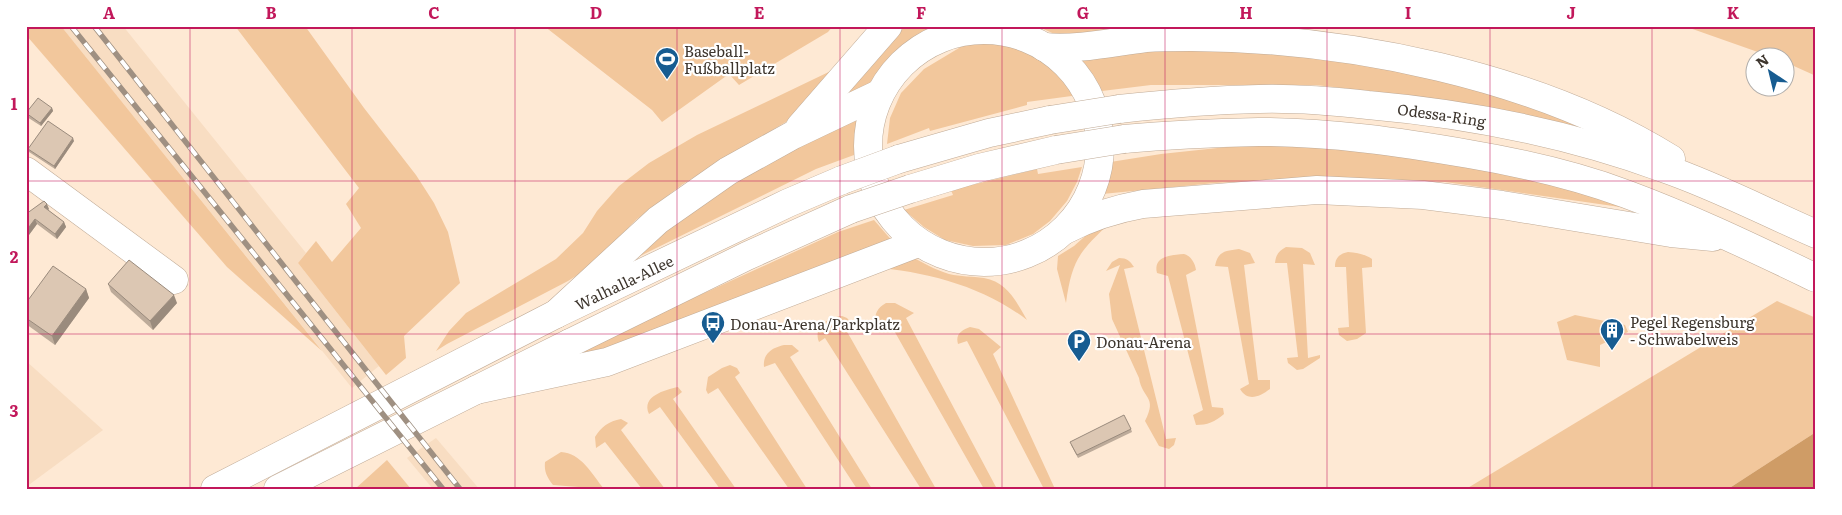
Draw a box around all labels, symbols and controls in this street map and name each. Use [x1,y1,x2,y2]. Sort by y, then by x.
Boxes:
text: A [103,0,115,24]
text: B [265,0,277,24]
text: C [428,0,440,24]
text: D [590,0,602,24]
text: E [754,0,765,24]
text: F [916,0,926,24]
text: G [1077,0,1089,24]
text: H [1239,0,1253,24]
text: I [1405,0,1411,24]
text: J [1566,0,1576,24]
text: K [1727,0,1740,24]
place label: Baseball- Fußballplatz [684,39,775,79]
sports icon: Baseball- Fußballplatz [654,46,680,80]
north arrow [1744,48,1794,98]
text: N [1751,49,1773,72]
text: 1 [11,91,18,115]
street label: Odessa-Ring [1396,96,1489,132]
text: 2 [10,244,19,268]
street label: Walhalla-Allee [570,248,677,315]
bus stop icon: Donau-Arena/Parkplatz [700,310,726,344]
place label: Pegel Regensburg - Schwabelweis [1630,310,1755,350]
place label: Donau-Arena/Parkplatz [730,312,900,335]
building icon: Pegel Regensburg - Schwabelweis [1599,317,1625,351]
parking icon: Donau-Arena [1066,328,1092,362]
place label: Donau-Arena [1096,330,1192,353]
text: 3 [10,398,19,422]

